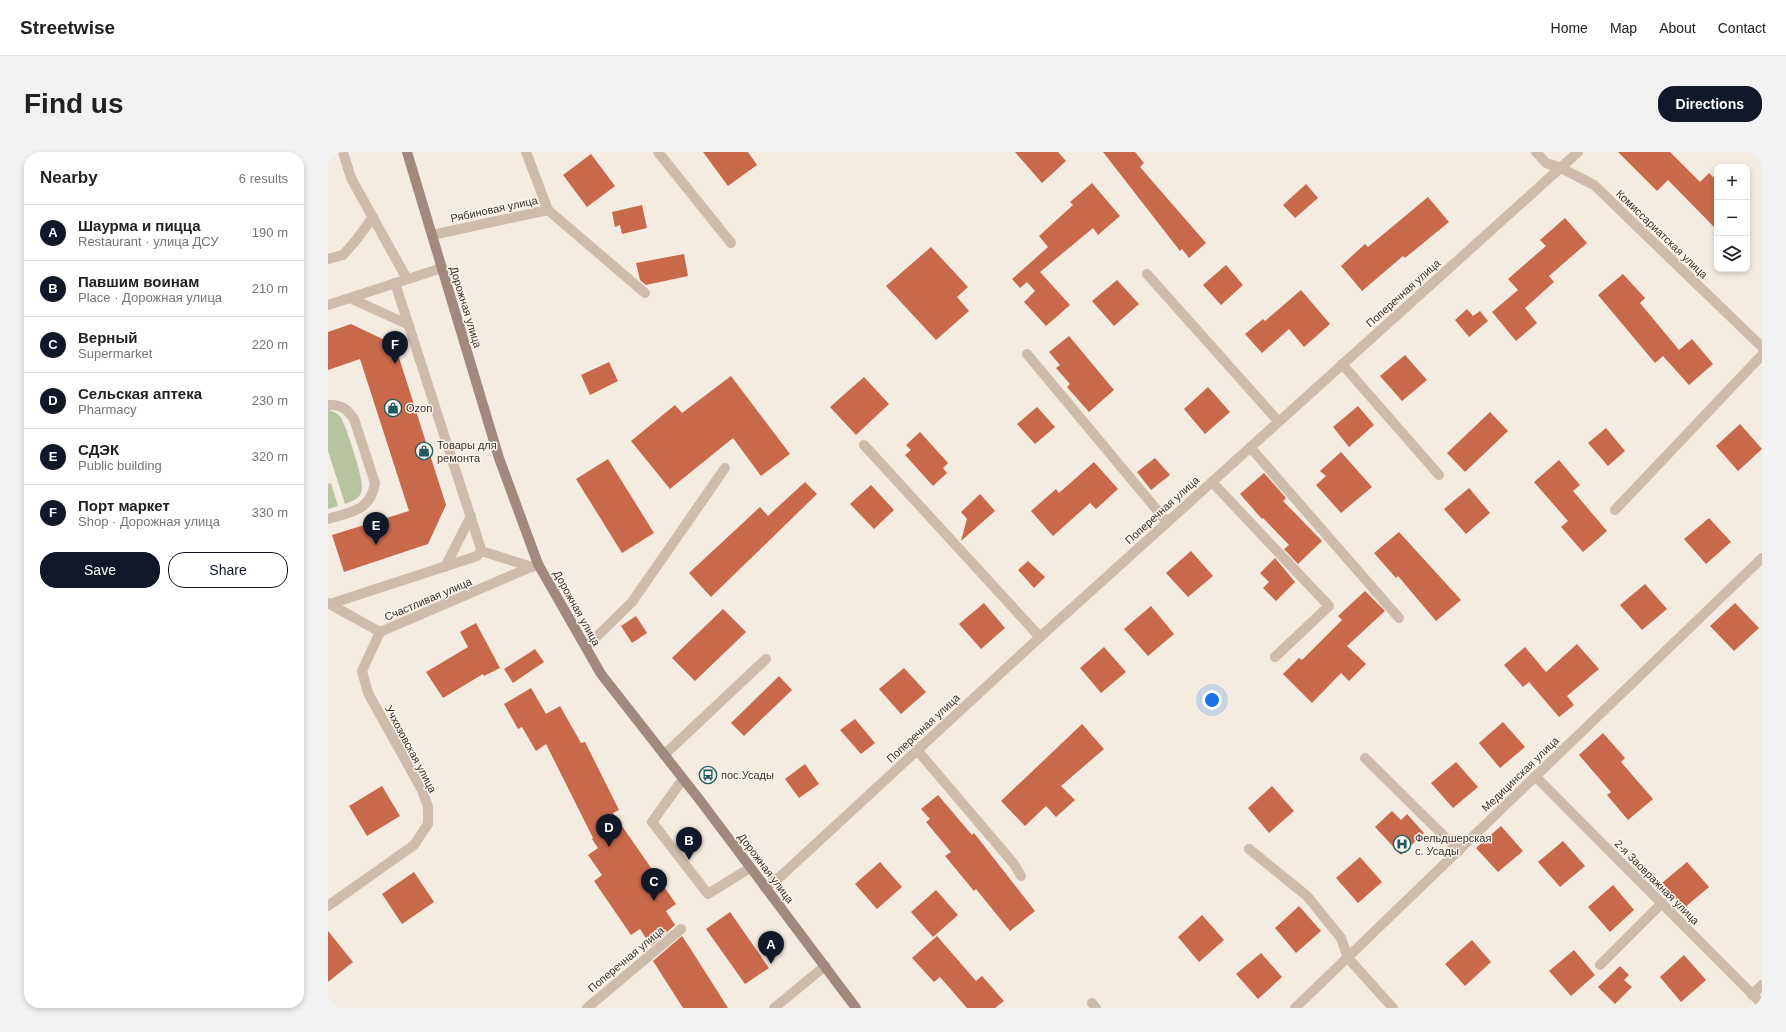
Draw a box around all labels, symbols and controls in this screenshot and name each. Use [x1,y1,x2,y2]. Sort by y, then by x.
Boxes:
text: Streetwise [20,17,115,38]
text: Home [1551,20,1588,36]
text: Map [1610,20,1637,36]
text: About [1659,20,1696,36]
text: Contact [1718,20,1766,36]
button: Directions [1658,86,1762,122]
text: Find us [24,88,124,119]
map controls [1714,164,1750,272]
button: + [1714,164,1750,200]
text: Nearby [40,168,98,187]
text: 6 results [239,171,288,186]
street label: Комиссариатская улица [1614,187,1711,281]
street label: Рябиновая улица [449,194,539,224]
button: − [1714,200,1750,236]
text: Шаурма и пицца [78,217,201,234]
text: A [48,225,58,240]
text: 190 m [252,225,288,240]
text: Restaurant · улица ДСУ [78,234,219,249]
button: layers [1714,236,1750,272]
street label: Поперечная улица [1364,256,1443,329]
street label: Дорожная улица [448,265,484,350]
text: Павшим воинам [78,273,199,290]
text: B [48,281,58,296]
text: 210 m [252,281,288,296]
text: Place · Дорожная улица [78,290,222,305]
text: Верный [78,329,137,346]
pin: F [382,331,408,364]
text: C [48,337,58,352]
text: 220 m [252,337,288,352]
text: Supermarket [78,346,152,361]
text: Сельская аптека [78,385,202,402]
text: D [48,393,58,408]
text: 230 m [252,393,288,408]
shop icon: Ozon [383,398,403,418]
text: Pharmacy [78,402,137,417]
place label: Ozon [406,402,432,414]
place label: Товары для ремонта [437,439,497,464]
text: СДЭК [78,441,119,458]
shop icon: Товары для ремонта [414,441,434,461]
text: E [49,449,57,464]
text: 320 m [252,449,288,464]
text: Public building [78,458,162,473]
street label: Поперечная улица [1123,473,1202,546]
text: Порт маркет [78,497,170,514]
text: F [49,505,57,520]
text: 330 m [252,505,288,520]
pin: E [363,512,389,545]
text: Shop · Дорожная улица [78,514,220,529]
button: Save [40,552,160,588]
button: Share [168,552,288,588]
street label: Дорожная улица [551,568,603,649]
street label: Счастливая улица [383,575,474,623]
your location [1202,690,1222,710]
street label: Поперечная улица [884,691,963,765]
street label: Учхозовская улица [383,703,439,795]
street label: Медицинская улица [1479,734,1562,814]
bus stop icon: пос.Усады [698,765,718,785]
place label: пос.Усады [721,769,774,781]
pin: D [596,814,622,847]
pin: B [676,827,702,860]
street label: Дорожная улица [736,831,797,906]
place label: Фельдшерская с. Усады [1415,832,1491,857]
hospital icon: Фельдшерская с. Усады [1392,834,1412,854]
street label: 2-я Заовражная улица [1612,837,1702,927]
pin: C [641,868,667,901]
street label: Поперечная улица [586,923,667,994]
pin: A [758,931,784,964]

